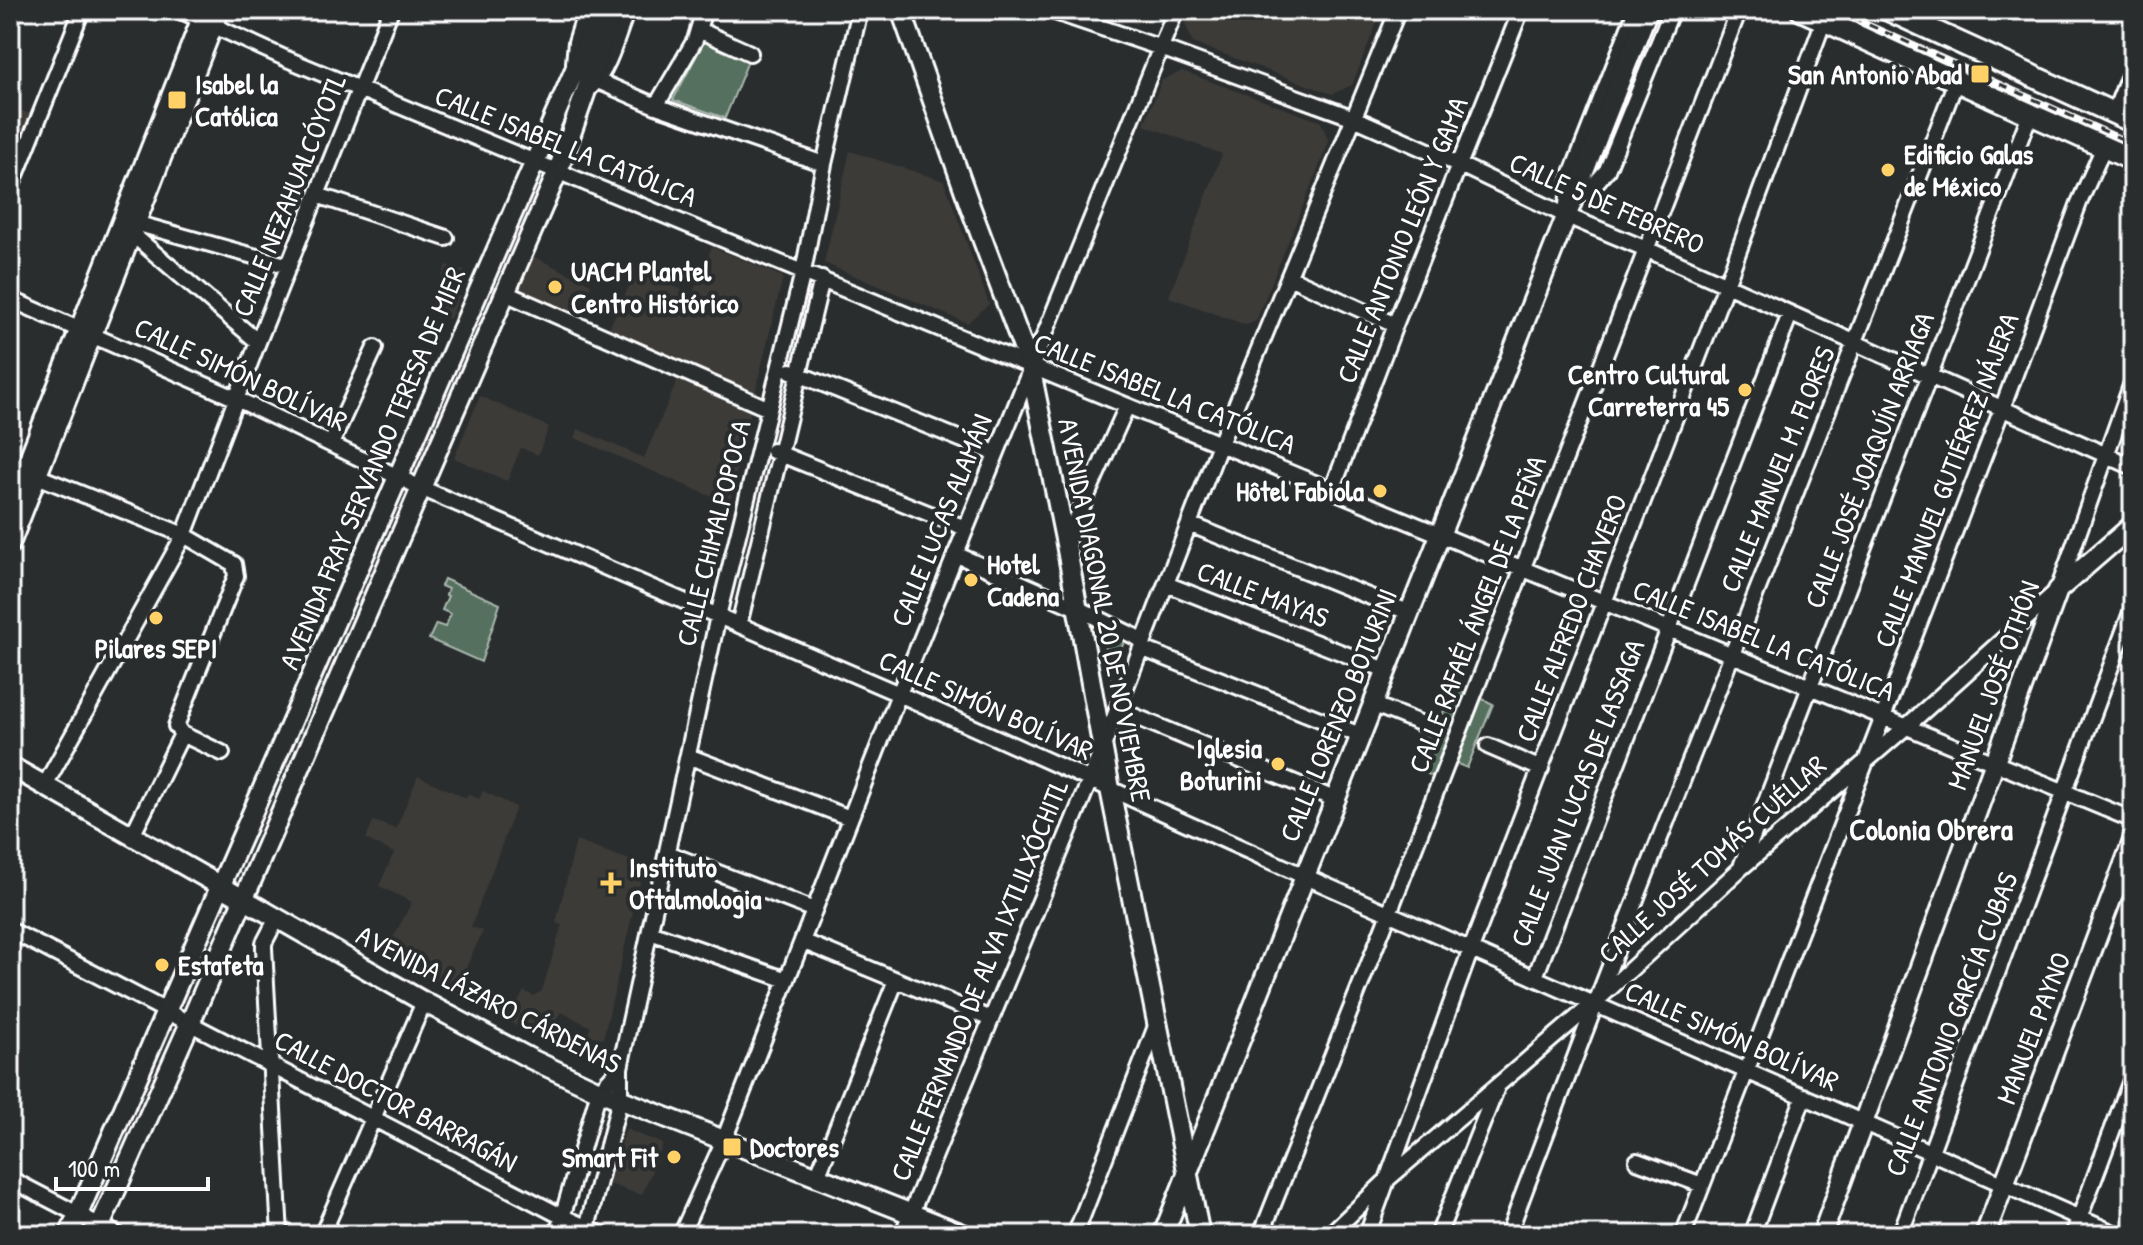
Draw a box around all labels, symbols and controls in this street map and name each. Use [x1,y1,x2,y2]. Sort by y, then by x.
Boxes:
place label: San Antonio Abad [1788,55,1962,93]
marker: San Antonio Abad [1969,63,1991,85]
place label: Isabel la Católica [195,65,278,135]
street label: CALLE NEZAHUALCÓYOTL [223,68,355,322]
street label: CALLE ISABEL LA CATÓLICA [429,76,703,216]
marker: Isabel la Católica [166,89,188,111]
street label: CALLE ANTONIO LEÓN Y GAMA [1327,91,1477,389]
place label: Edificio Galas de México [1904,135,2033,205]
street label: CALLE 5 DE FEBRERO [1504,143,1710,263]
marker: Edificio Galas de México [1879,161,1897,179]
place label: UACM Plantel Centro Histórico [571,252,739,322]
street label: AVENIDA FRAY SERVANDO TERESA DE MIER [270,261,474,675]
marker: UACM Plantel Centro Histórico [546,278,564,296]
street label: CALLE JOSÉ JOAQUÍN ARRIAGA [1795,306,1943,613]
street label: CALLE MANUEL GUTIÉRREZ NÁJERA [1865,307,2028,653]
street label: CALLE SIMÓN BOLÍVAR [129,308,353,440]
street label: CALLE ISABEL LA CATÓLICA [1028,323,1302,463]
street label: CALLE MANUEL M. FLORES [1710,340,1844,598]
place label: Centro Cultural Carreterra 45 [1568,355,1730,425]
marker: Centro Cultural Carreterra 45 [1736,381,1754,399]
street label: CALLE LUCAS ALAMÁN [881,408,1001,632]
street label: AVENIDA DIAGONAL 20 DE NOVIEMBRE [1049,415,1161,805]
street label: CALLE CHIMALPOPOCA [667,416,760,650]
street label: CALLE RAFAÉL ÁNGEL DE LA PEÑA [1399,450,1555,778]
place label: Hôtel Fabiola [1236,472,1364,510]
marker: Hôtel Fabiola [1371,482,1389,500]
street label: CALLE ALFREDO CHAVERO [1506,489,1636,747]
place label: Hotel Cadena [987,545,1059,615]
street label: CALLE MAYAS [1192,552,1334,636]
street label: CALLE ISABEL LA CATÓLICA [1627,570,1901,710]
marker: Hotel Cadena [962,571,980,589]
street label: MANUEL JOSÉ OTHÓN [1938,575,2048,795]
street label: CALLE LORENZO BOTURINI [1270,583,1406,847]
marker: Pilares SEPI [147,609,165,627]
place label: Pilares SEPI [95,629,217,667]
street label: CALLE JUAN LUCAS DE LASSAGA [1501,634,1653,952]
street label: CALLE SIMÓN BOLÍVAR [873,641,1099,769]
place label: Iglesia Boturini [1180,729,1262,799]
street label: CALLE JOSÉ TOMÁS CUÉLLAR [1590,746,1834,972]
marker: Iglesia Boturini [1269,755,1287,773]
street label: CALLE FERNANDO DE ALVA IXTLILXÓCHITL [881,774,1077,1186]
district label: Colonia Obrera [1849,809,2013,849]
place label: Instituto Oftalmologia [629,848,761,919]
street label: CALLE ANTONIO GARCÍA CUBAS [1875,866,2027,1181]
marker: Instituto Oftalmologia [600,872,622,894]
street label: AVENIDA LÁZARO CÁRDENAS [350,916,628,1082]
place label: Estafeta [178,946,264,984]
street label: MANUEL PAYNO [1987,947,2079,1109]
marker: Estafeta [153,956,171,974]
street label: CALLE SIMÓN BOLÍVAR [1619,972,1845,1100]
street label: CALLE DOCTOR BARRAGÁN [268,1021,524,1181]
place label: Doctores [750,1128,839,1166]
marker: Doctores [721,1136,743,1158]
place label: Smart Fit [562,1138,659,1176]
scale bar [56,1141,208,1191]
marker: Smart Fit [665,1148,683,1166]
text: 100 m [68,1152,120,1184]

